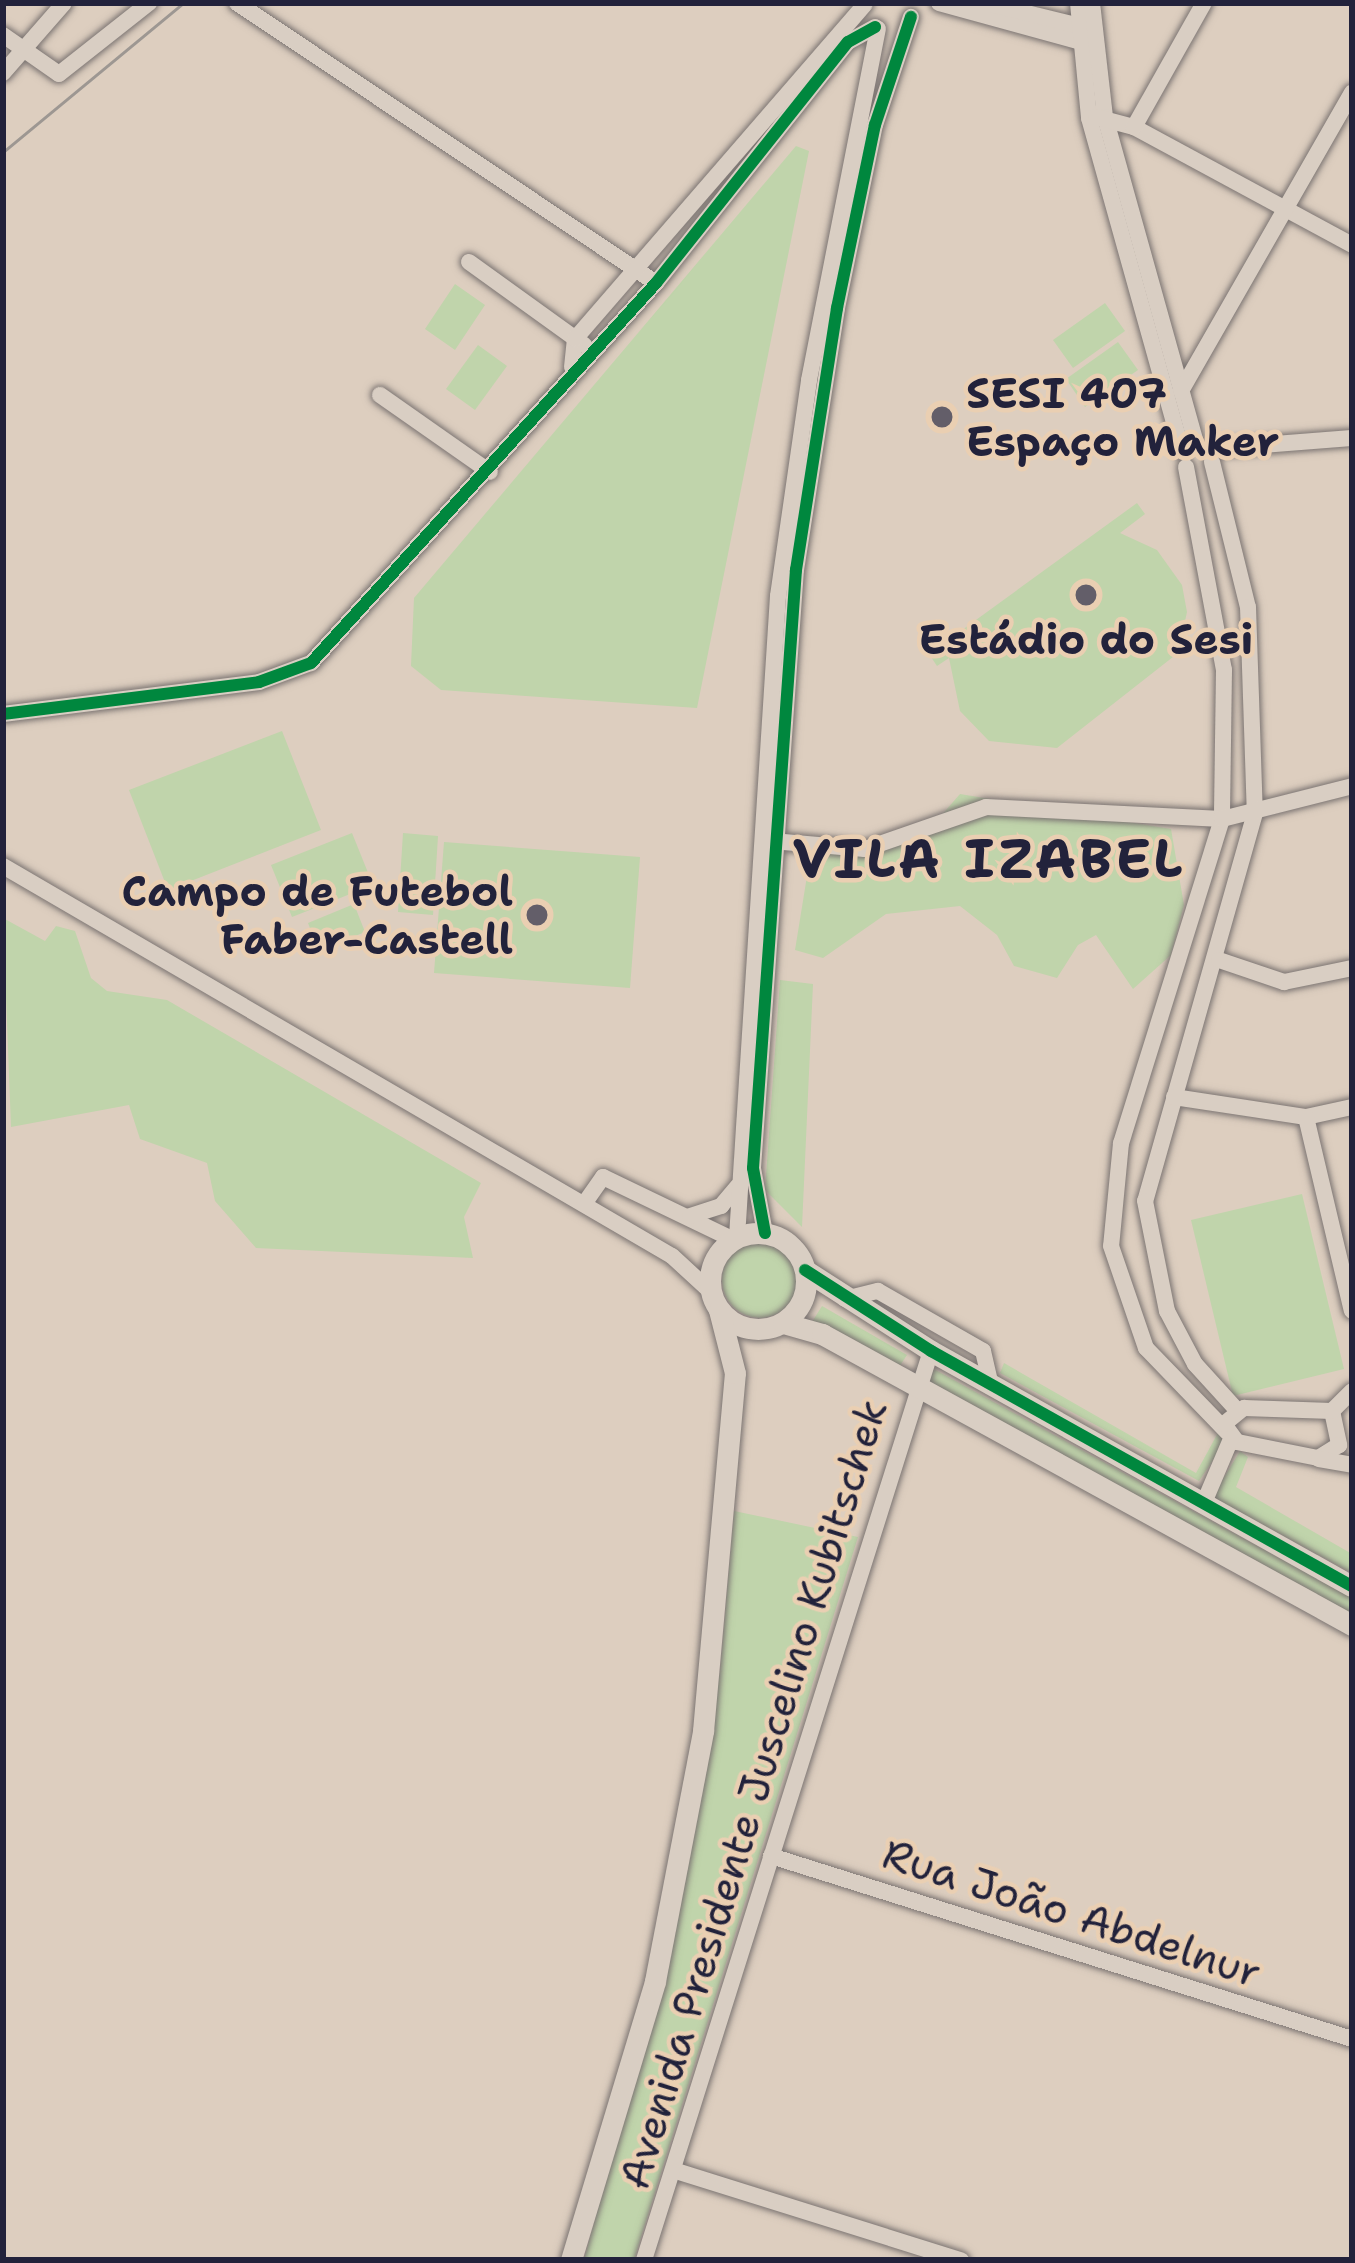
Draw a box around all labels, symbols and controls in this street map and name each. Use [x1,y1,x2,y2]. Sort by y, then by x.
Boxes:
place label: SESI 407 Espaço Maker [966,368,1279,466]
marker: SESI 407 Espaço Maker [929,404,955,430]
marker: Estádio do Sesi [1073,582,1099,608]
place label: Estádio do Sesi [919,614,1253,664]
district label: VILA IZABEL [792,826,1186,890]
place label: Campo de Futebol Faber-Castell [122,866,513,964]
marker: Campo de Futebol Faber-Castell [524,902,550,928]
street label: Avenida Presidente Juscelino Kubitschek [609,1393,897,2195]
street label: Rua João Abdelnur [877,1828,1267,1998]

